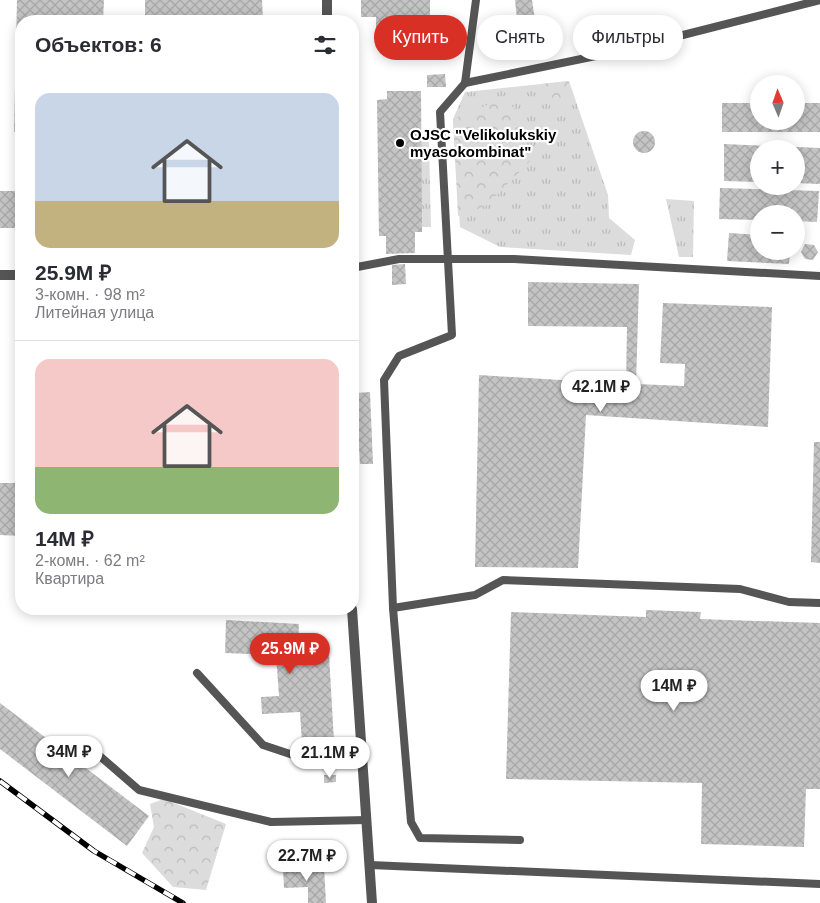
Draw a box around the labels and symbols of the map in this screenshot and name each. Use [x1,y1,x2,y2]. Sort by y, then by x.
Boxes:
north arrow [750,75,805,130]
place label: OJSC "Velikolukskiy myasokombinat" [410,126,557,160]
marker: OJSC "Velikolukskiy myasokombinat" [394,137,406,149]
pin: 42.1M ₽ [555,370,647,413]
pin: 25.9M ₽ [244,632,336,675]
pin: 14M ₽ [639,670,709,712]
pin: 34M ₽ [34,736,104,778]
pin: 21.1M ₽ [284,736,376,779]
pin: 22.7M ₽ [261,840,353,882]

